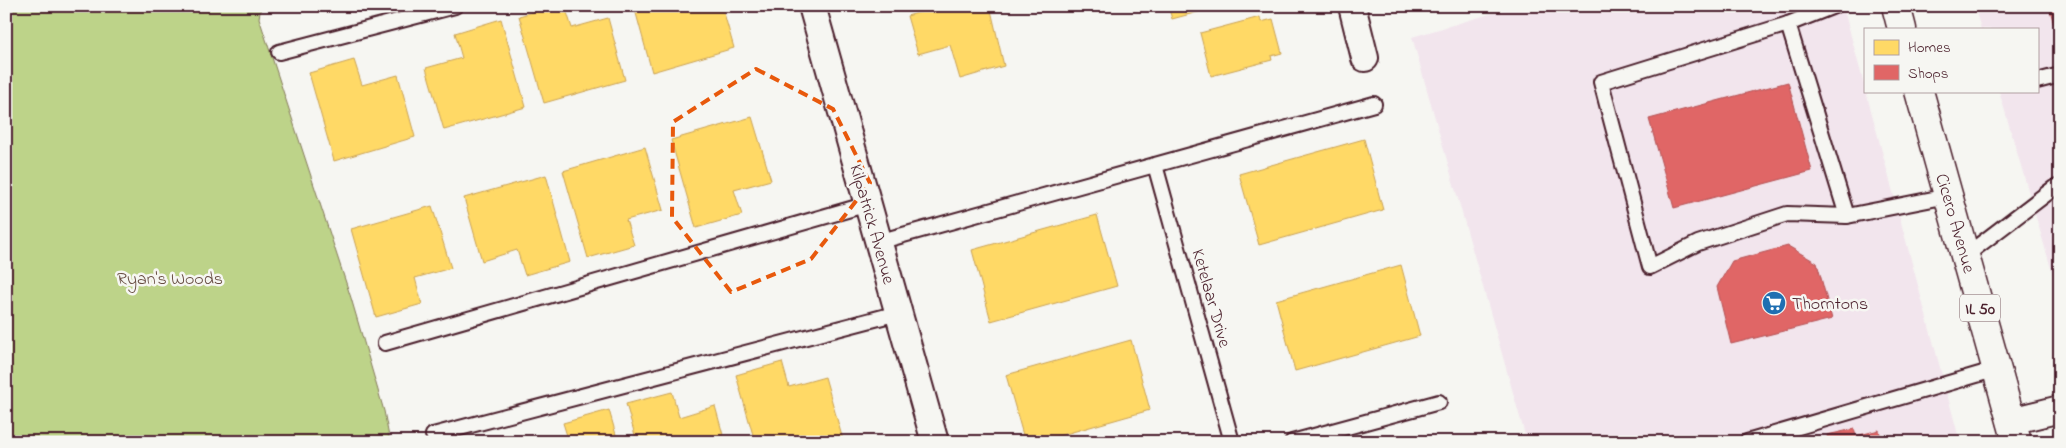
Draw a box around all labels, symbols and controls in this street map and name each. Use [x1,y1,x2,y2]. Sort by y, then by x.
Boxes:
legend [1864,28,2038,92]
text: Homes [1908,37,1951,59]
text: Shops [1908,63,1948,85]
street label: Kilpatrick Avenue [842,162,901,288]
street label: Cicero Avenue [1927,171,1981,277]
street label: Ketelaar Drive [1184,246,1237,352]
park label: Ryan's Woods [117,267,223,293]
supermarket icon: Thorntons [1761,290,1787,316]
place label: Thorntons [1792,292,1868,318]
road number: IL 50 [1960,294,2000,322]

